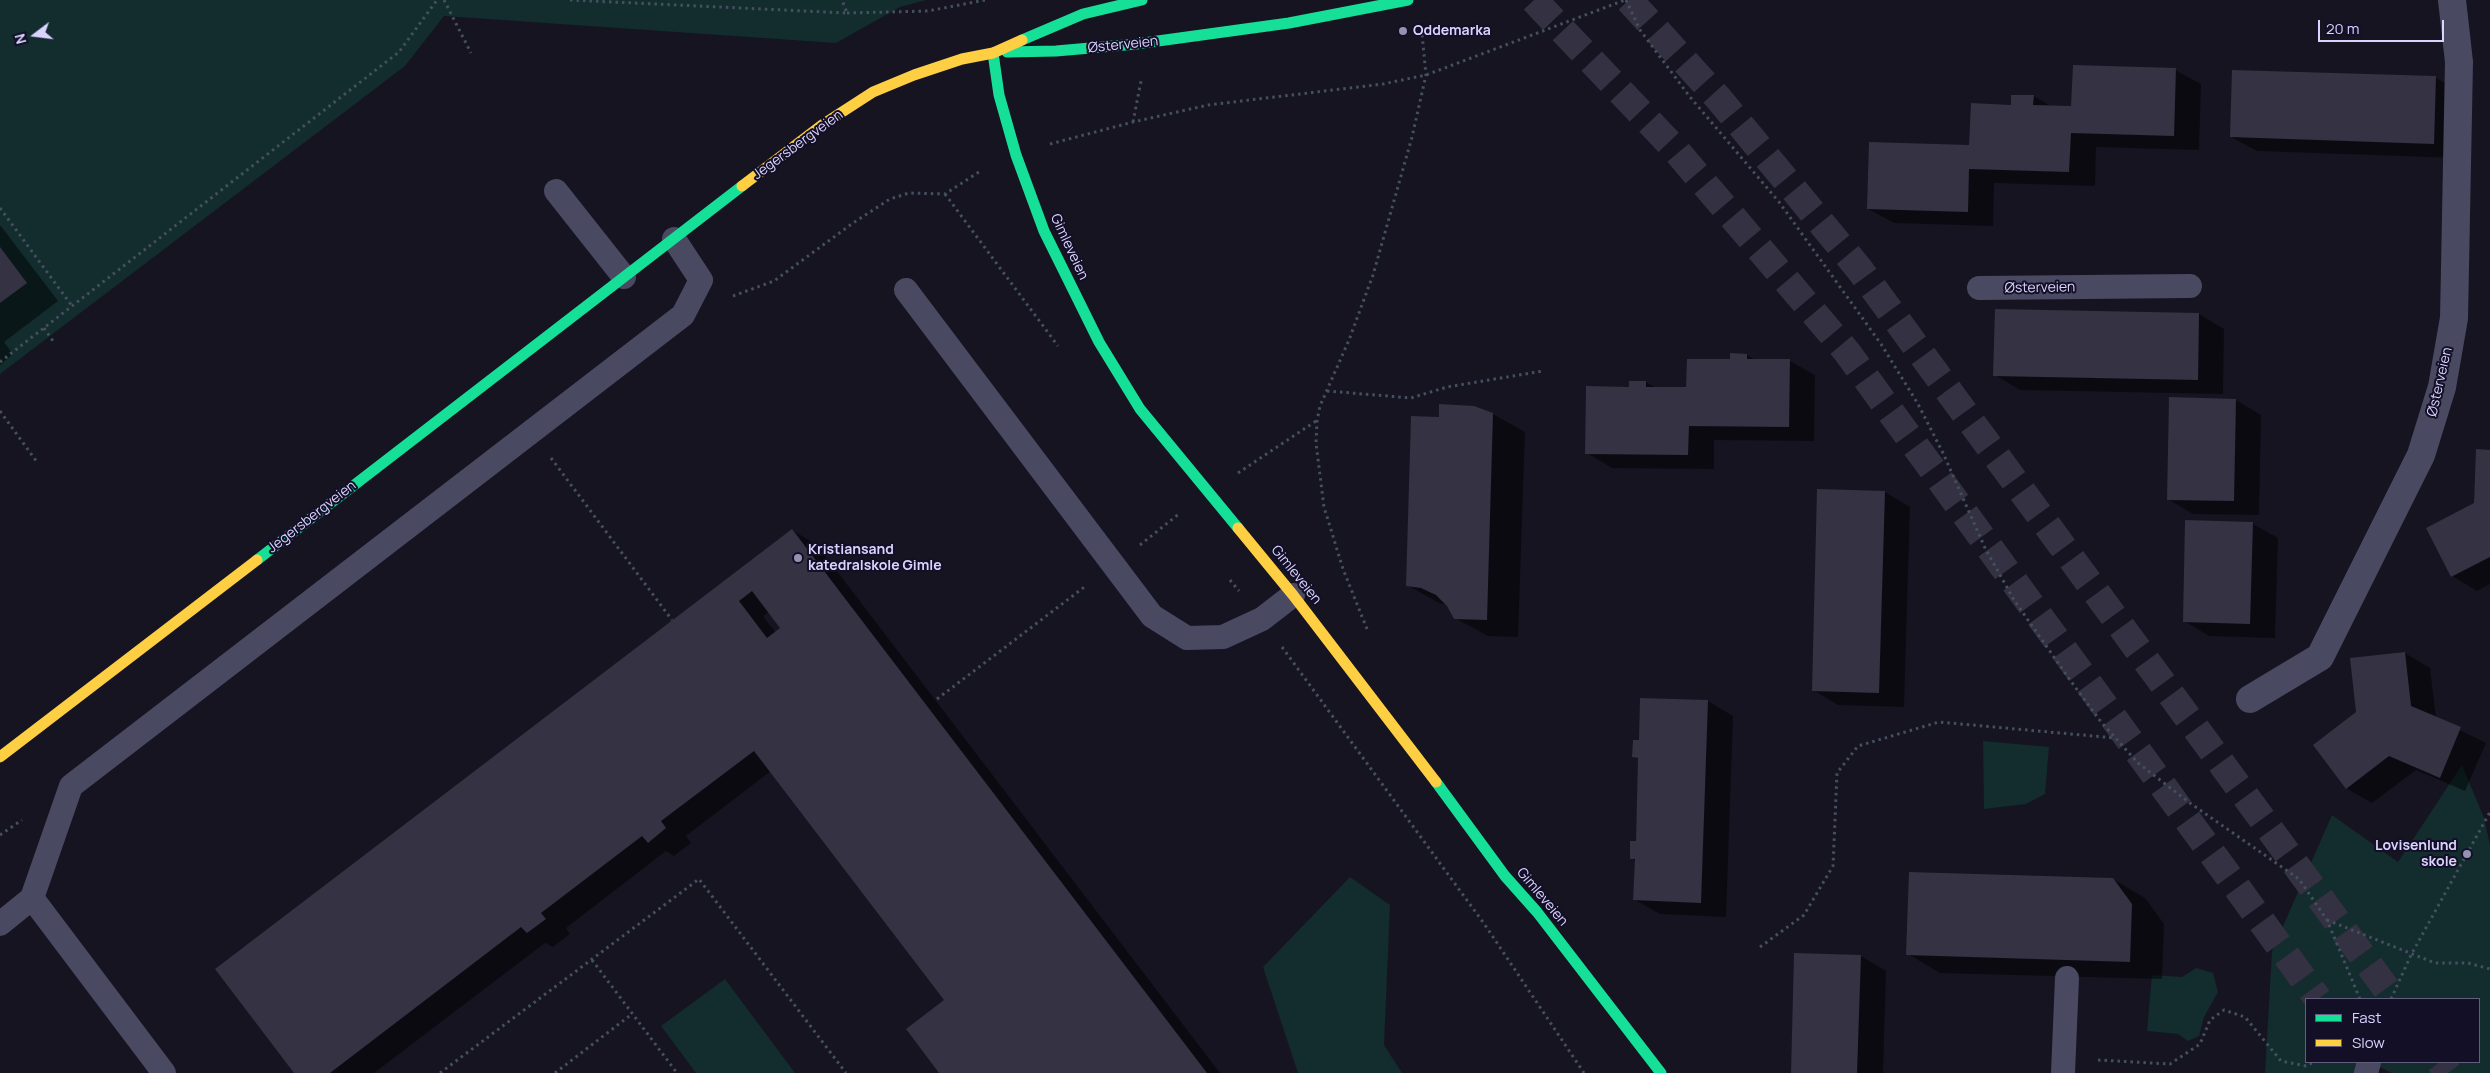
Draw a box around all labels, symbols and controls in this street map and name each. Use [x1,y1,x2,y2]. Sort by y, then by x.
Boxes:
north arrow [10,10,60,60]
scale bar [2320,10,2446,42]
text: 20 m [2326,18,2359,39]
place label: Oddemarka [1413,23,1491,39]
marker: Oddemarka [1397,25,1409,37]
text: N [10,32,31,46]
street label: Østerveien [1087,33,1159,57]
street label: Jegersbergveien [750,107,846,183]
street label: Gimleveien [1046,211,1092,283]
street label: Østerveien [2005,279,2075,297]
street label: Østerveien [2424,346,2456,418]
street label: Jegersbergveien [265,477,359,557]
place label: Kristiansand katedralskole Gimle [808,542,942,574]
street label: Gimleveien [1267,542,1325,608]
marker: Kristiansand katedralskole Gimle [792,552,804,564]
place label: Lovisenlund skole [2375,838,2457,870]
marker: Lovisenlund skole [2461,848,2473,860]
street label: Gimleveien [1513,864,1571,930]
legend [2305,998,2480,1063]
text: Fast [2352,1007,2381,1028]
text: Slow [2352,1032,2385,1053]

